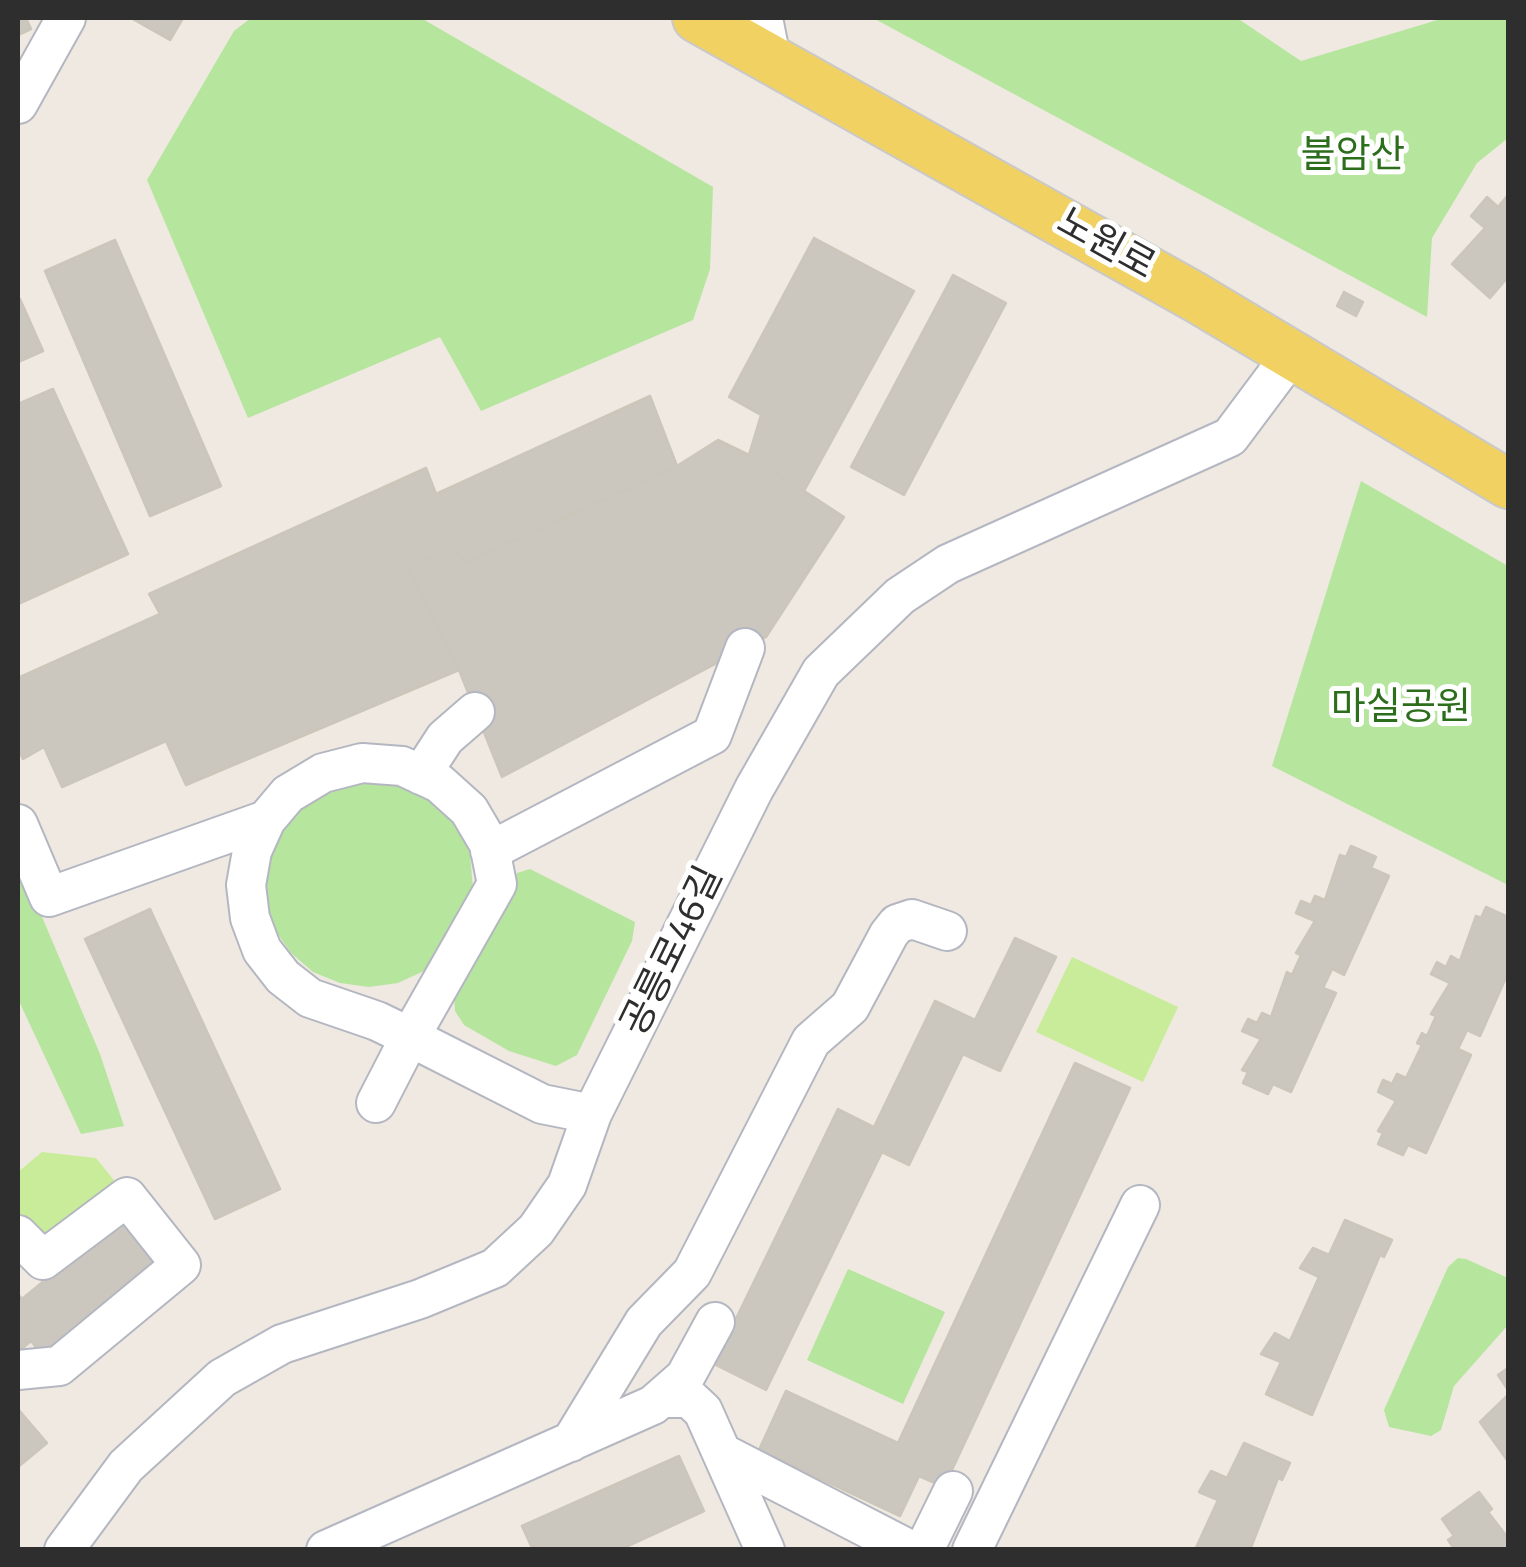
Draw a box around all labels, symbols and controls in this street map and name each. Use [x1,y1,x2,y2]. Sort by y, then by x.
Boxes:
park label: 불암산 [1301,135,1405,181]
street label: 노원로 [1048,201,1162,291]
park label: 마실공원 [1331,687,1471,733]
street label: 공릉로46길 [614,860,734,1044]

